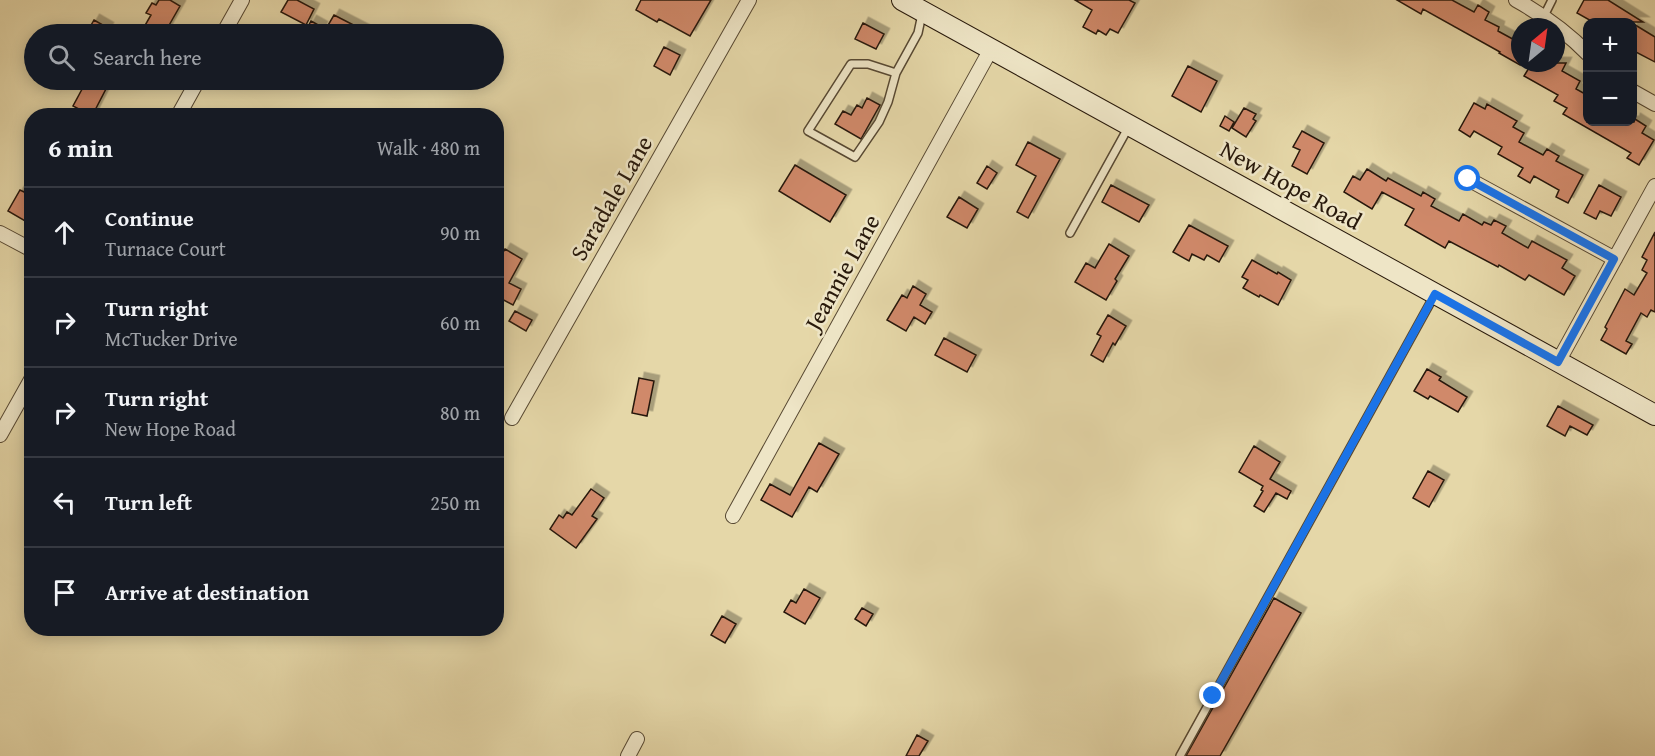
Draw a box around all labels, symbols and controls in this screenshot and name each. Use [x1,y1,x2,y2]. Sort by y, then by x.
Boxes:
north arrow [1511,18,1565,72]
map controls [1583,18,1637,126]
button: + [1583,18,1637,72]
search box [24,24,504,90]
icon: search [45,41,78,74]
text: Search here [93,41,202,73]
button: − [1583,72,1637,126]
text: 6 min [48,128,113,167]
street label: Saradale Lane [561,129,661,267]
street label: New Hope Road [1214,132,1368,238]
text: Walk · 480 m [377,133,480,162]
route start [1454,165,1480,191]
text: Continue [105,202,194,234]
street label: Jeannie Lane [794,207,888,339]
icon: ahead [48,216,81,249]
text: 90 m [440,218,480,247]
text: Turnace Court [105,234,226,263]
text: Turn right [105,292,208,324]
icon: right [48,306,81,339]
text: 60 m [440,308,480,337]
text: McTucker Drive [105,324,238,353]
text: Turn right [105,382,208,414]
icon: right [48,396,81,429]
text: 80 m [440,398,480,427]
text: New Hope Road [105,414,236,443]
icon: left [48,486,81,519]
text: Turn left [105,486,192,518]
text: 250 m [430,488,480,517]
icon: arrive [48,576,81,609]
text: Arrive at destination [105,576,309,608]
route end [1199,682,1225,708]

